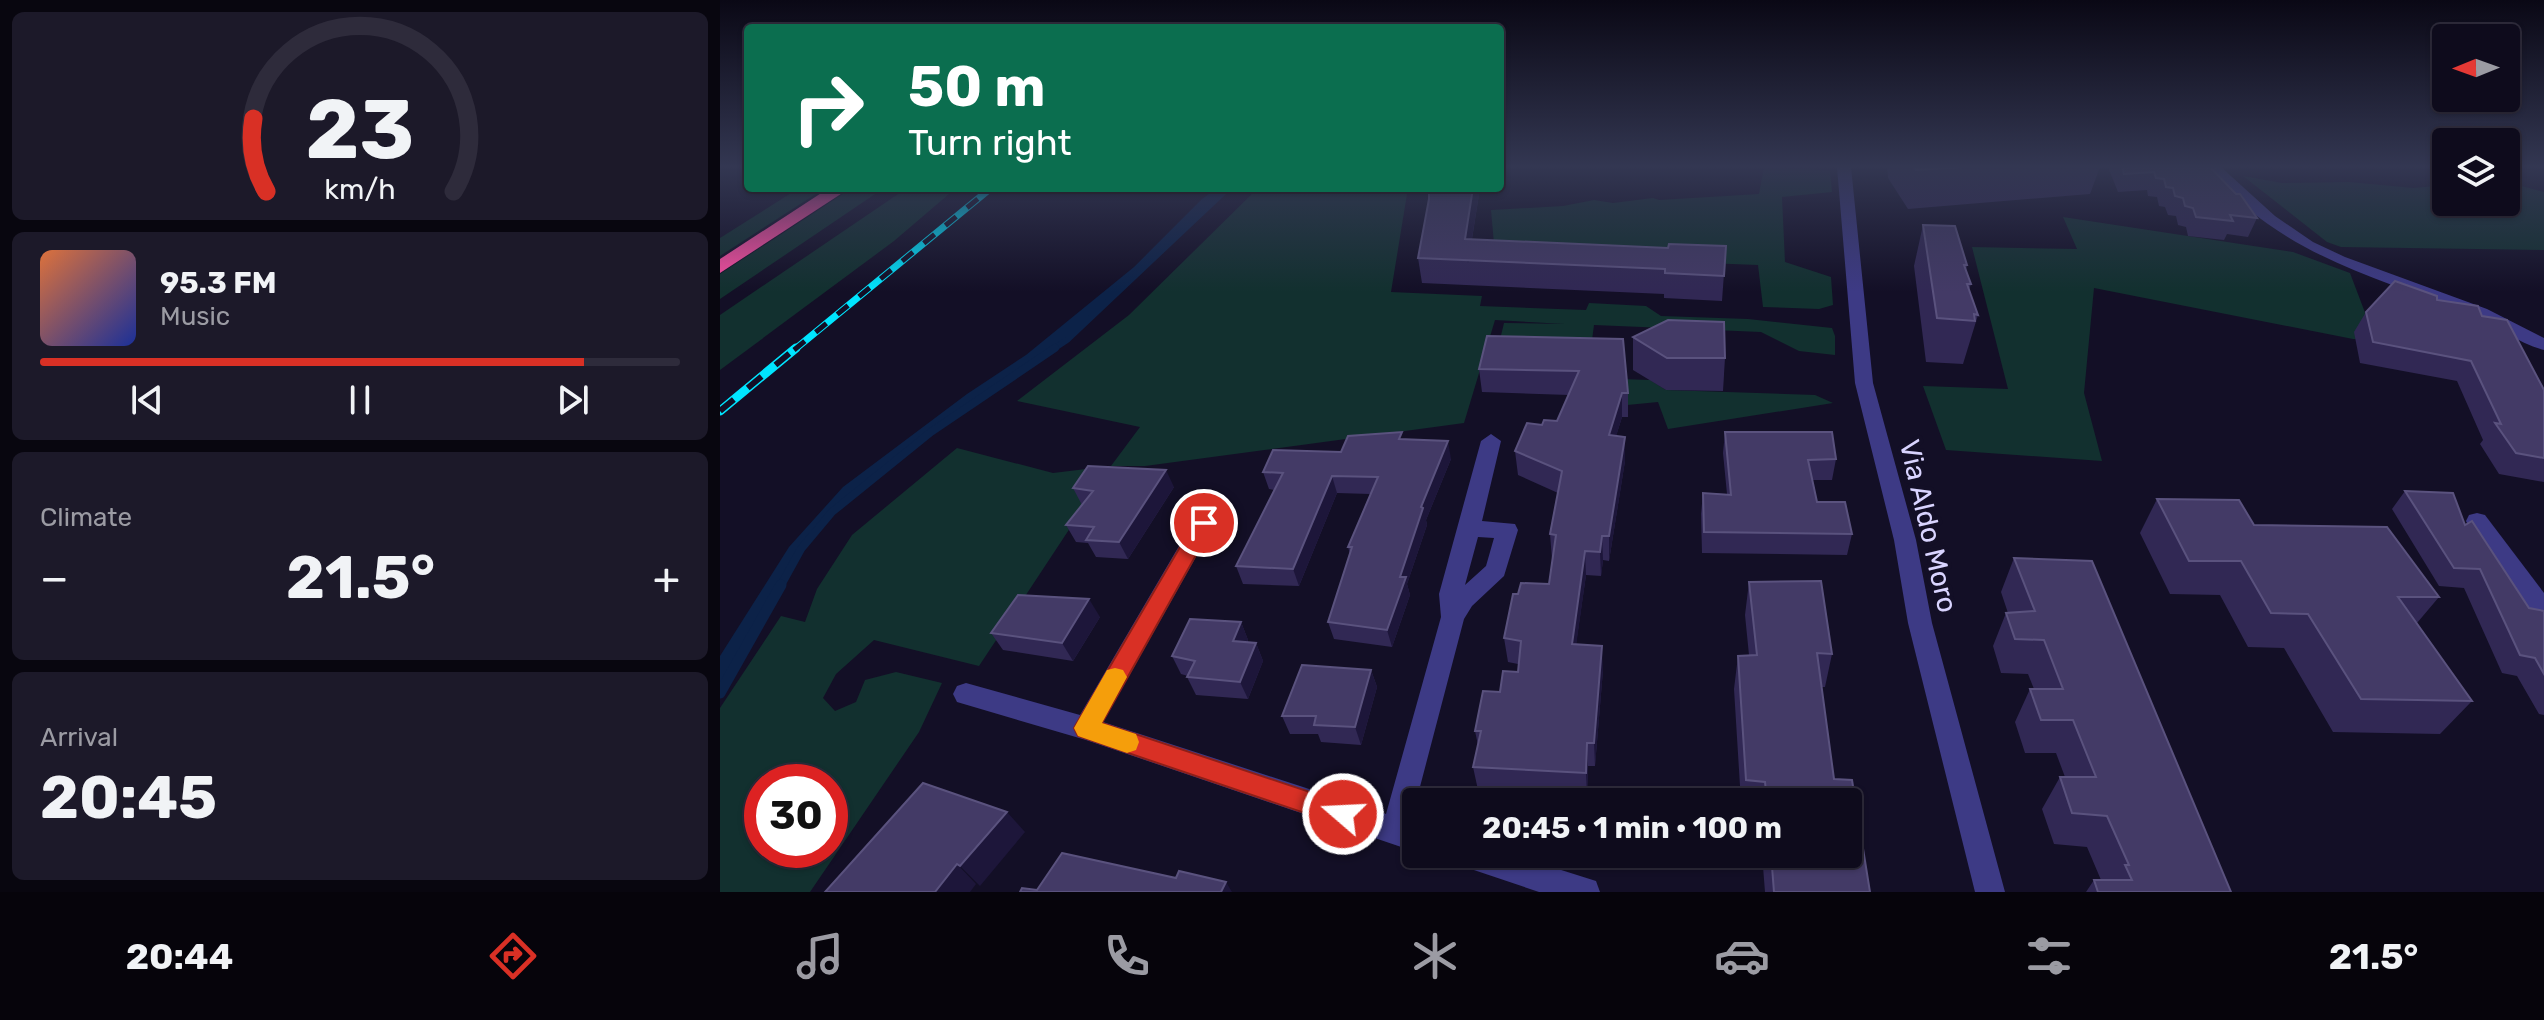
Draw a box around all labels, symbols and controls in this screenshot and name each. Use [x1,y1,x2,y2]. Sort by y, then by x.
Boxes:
north arrow [2432,24,2520,112]
map controls [2432,24,2520,216]
text: 50 m [908,54,1045,120]
icon: right [776,56,880,160]
text: 23 [306,80,414,179]
text: Turn right [908,121,1072,164]
button: layers [2432,128,2520,216]
text: km/h [324,172,396,206]
text: 95.3 FM [160,265,277,301]
text: Music [160,301,230,332]
icon: previous [125,378,169,422]
icon: pause [338,378,382,422]
icon: next [551,378,595,422]
street label: Via Aldo Moro [1893,436,1964,616]
pin [1170,489,1238,557]
icon: arrive [1182,501,1226,545]
text: Climate [40,502,132,533]
text: 21.5° [286,542,435,613]
text: − [40,552,69,604]
text: + [653,552,680,604]
text: Arrival [40,722,118,753]
text: 20:45 [40,762,217,833]
speed limit sign: 30 [744,764,848,868]
position arrow [1301,772,1385,856]
text: 20:45 · 1 min · 100 m [1482,810,1782,846]
icon: directions [485,928,541,984]
icon: music [792,928,848,984]
icon: phone [1099,928,1155,984]
icon: climate [1407,928,1463,984]
icon: car [1714,928,1770,984]
icon: filters [2021,928,2077,984]
text: 20:44 [126,935,233,978]
text: 21.5° [2329,935,2418,978]

